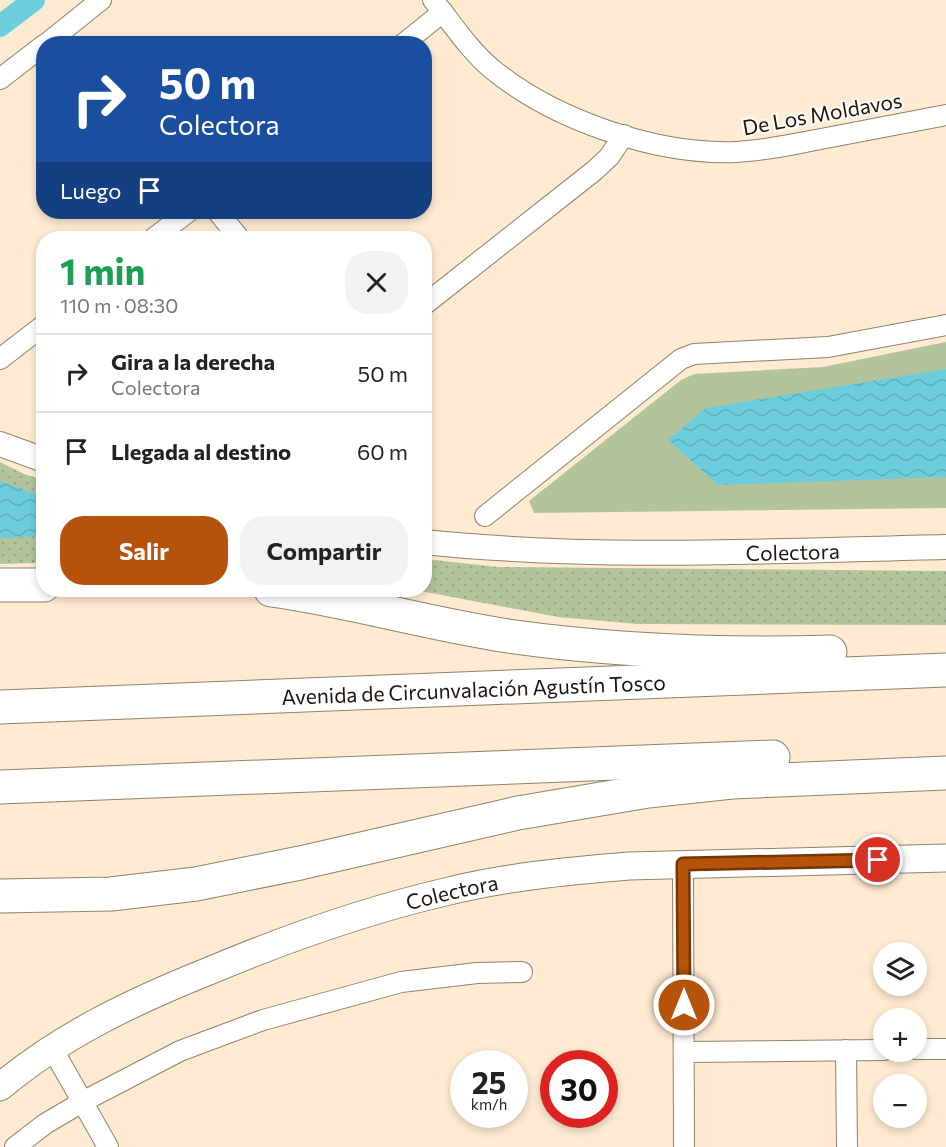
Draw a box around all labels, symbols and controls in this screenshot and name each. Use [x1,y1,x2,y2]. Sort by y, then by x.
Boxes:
text: 50 m [159,56,256,108]
icon: right [60,60,138,138]
street label: De Los Moldavos [740,87,904,139]
text: Colectora [159,108,280,141]
icon: arrive [133,174,166,207]
text: Luego [60,177,121,204]
text: 1 min [60,248,145,292]
button: close [345,251,408,314]
text: 110 m · 08:30 [60,293,178,317]
text: Gira a la derecha [111,348,275,375]
icon: right [60,357,93,390]
text: 50 m [358,360,408,387]
text: Colectora [111,375,200,399]
icon: arrive [60,435,93,468]
text: Llegada al destino [111,438,291,465]
text: 60 m [357,438,408,465]
button: Salir [60,516,228,585]
button: Compartir [240,516,408,585]
street label: Colectora [745,537,840,565]
street label: Avenida de Circunvalación Agustín Tosco [281,668,666,708]
pin [852,834,903,885]
icon: arrive [861,843,894,876]
street label: Colectora [403,869,500,914]
map controls [873,942,927,1128]
button: layers [873,942,927,996]
position arrow [652,973,716,1037]
button: + [873,1008,927,1062]
speed limit sign: 30 [540,1050,618,1128]
text: 25 [472,1063,506,1100]
button: − [873,1074,927,1128]
text: km/h [471,1095,507,1113]

